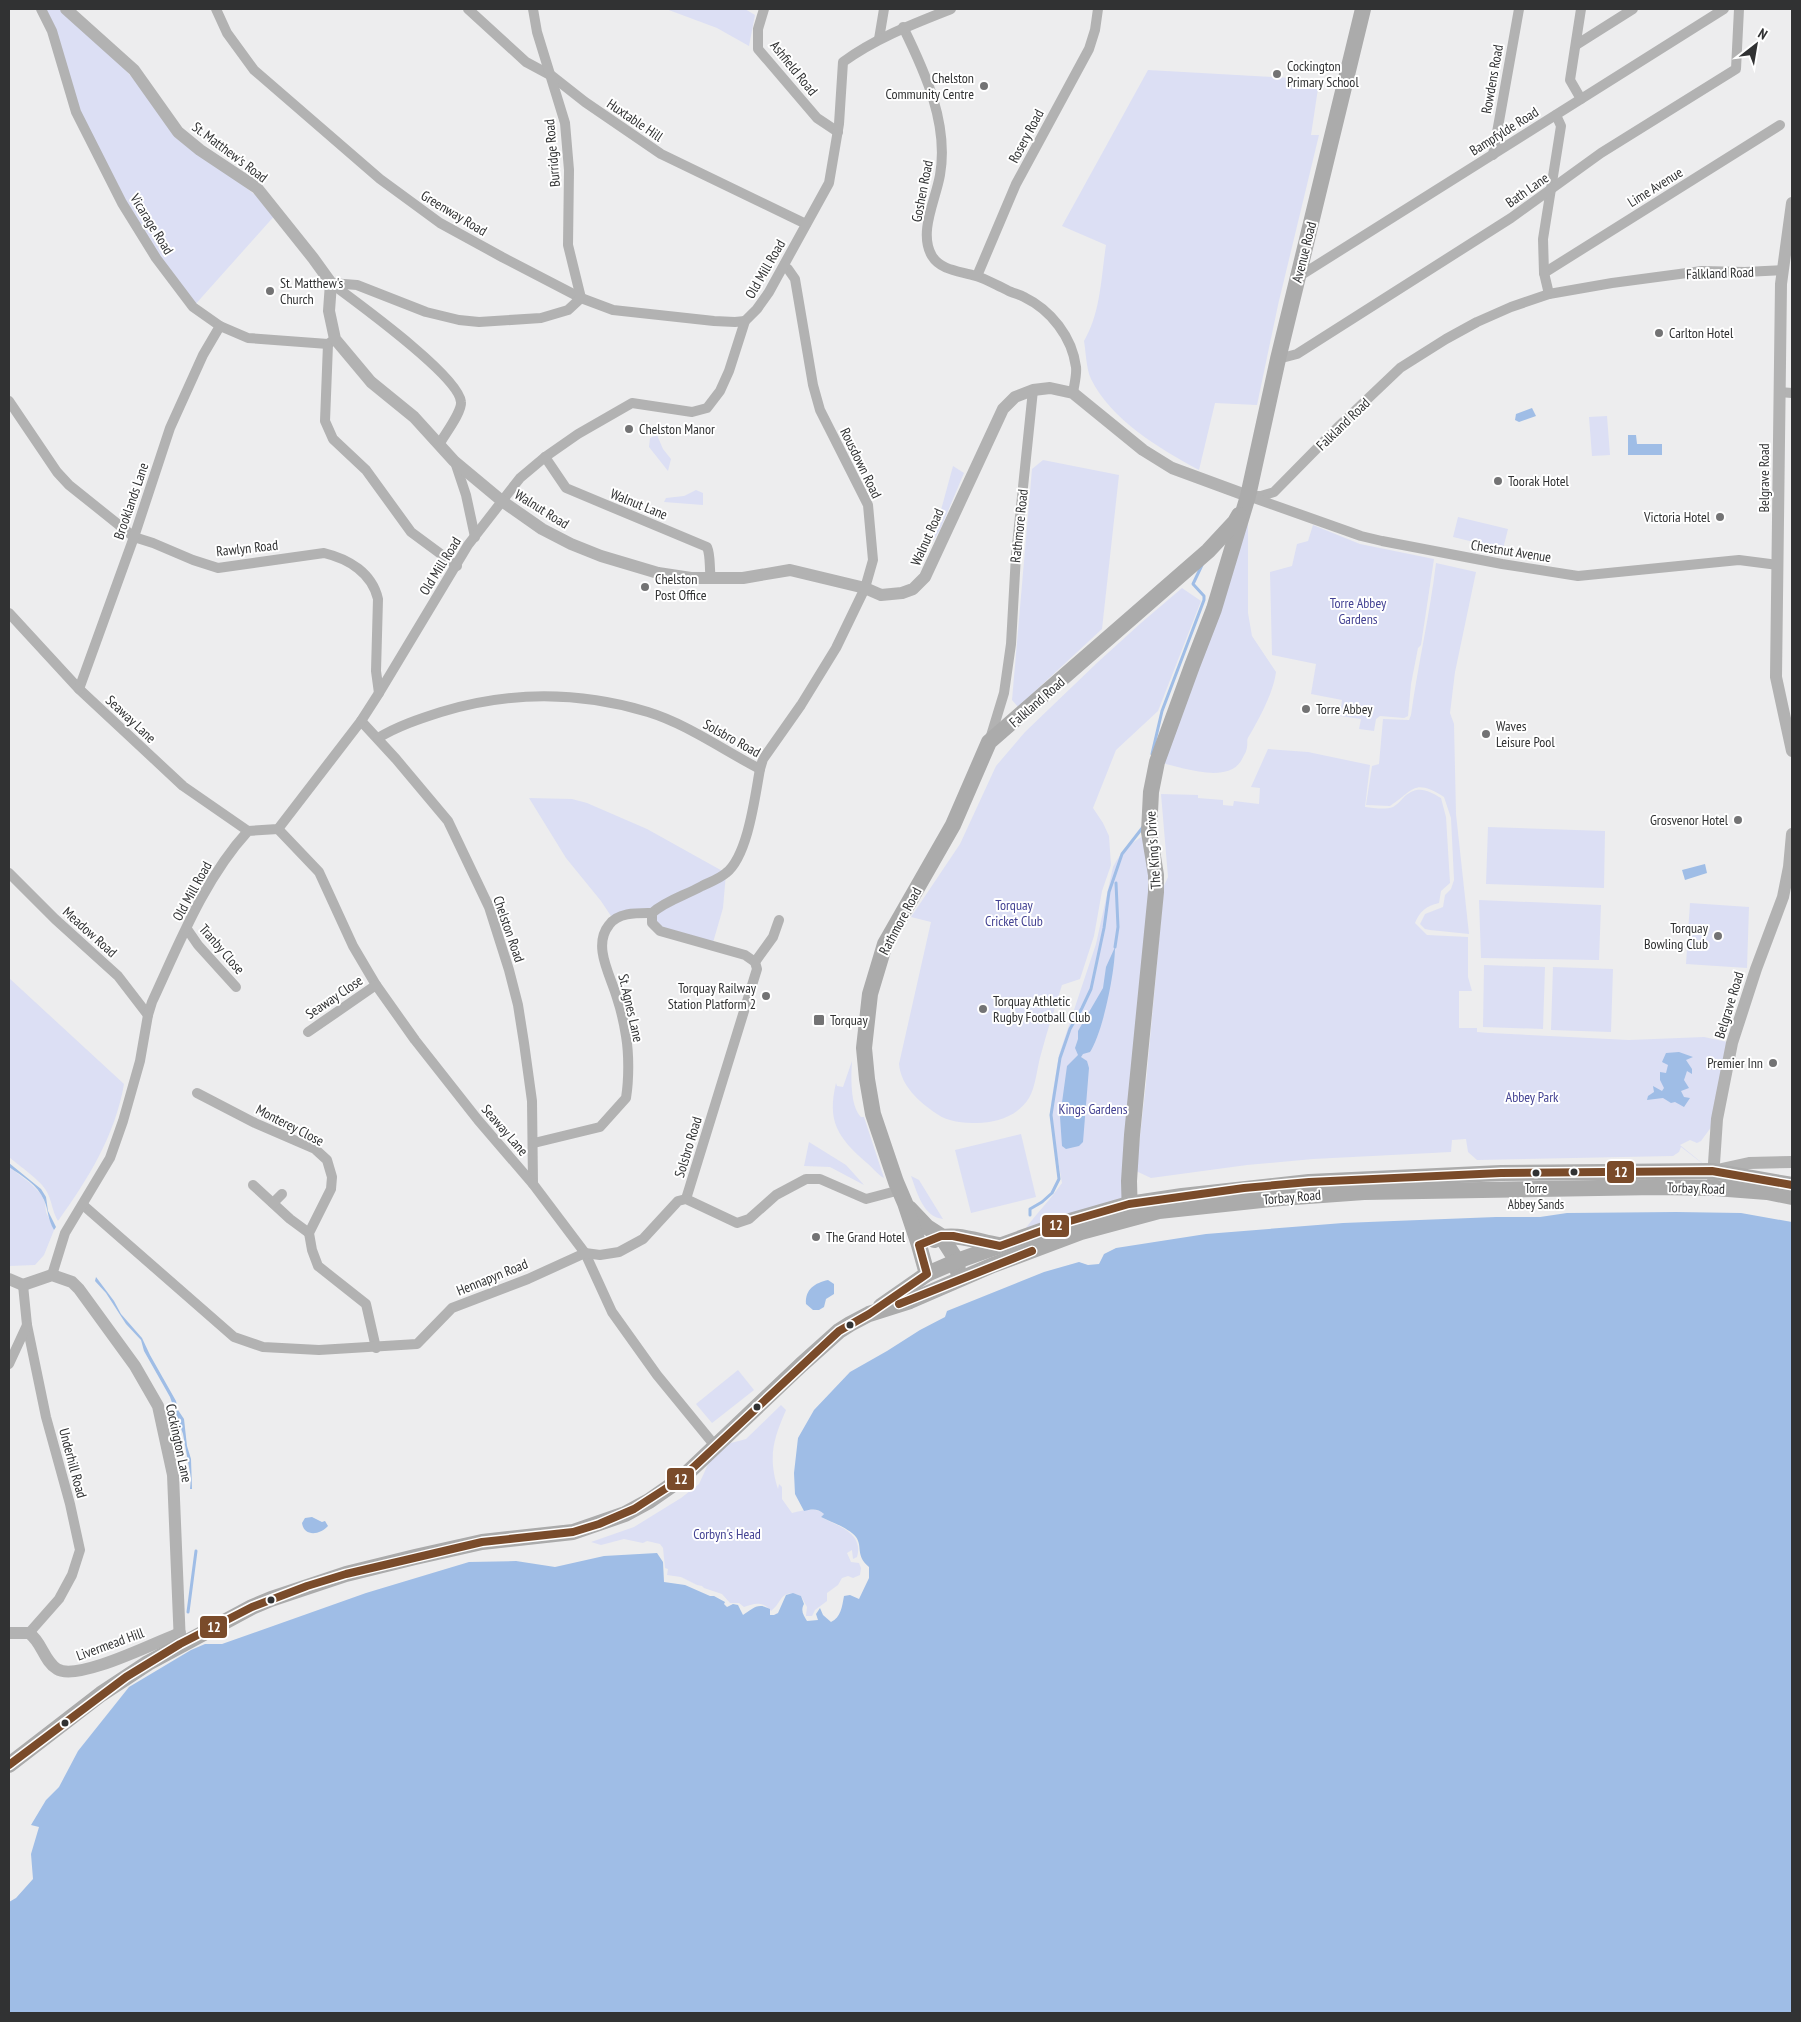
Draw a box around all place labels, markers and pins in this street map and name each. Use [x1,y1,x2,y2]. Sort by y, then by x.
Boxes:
place label: Cockington Primary School [1287,57,1359,91]
marker: Cockington Primary School [1271,68,1283,80]
place label: Chelston Community Centre [885,69,974,103]
marker: Chelston Community Centre [978,80,990,92]
place label: St. Matthew's Church [280,274,343,308]
marker: St. Matthew's Church [264,285,276,297]
place label: Carlton Hotel [1669,324,1734,342]
marker: Carlton Hotel [1653,327,1665,339]
place label: Chelston Manor [639,420,715,438]
marker: Chelston Manor [623,423,635,435]
place label: Toorak Hotel [1508,472,1569,490]
marker: Toorak Hotel [1492,475,1504,487]
place label: Victoria Hotel [1643,508,1711,526]
marker: Victoria Hotel [1714,511,1726,523]
place label: Chelston Post Office [655,570,707,604]
marker: Chelston Post Office [639,581,651,593]
place label: Torre Abbey [1316,700,1373,718]
marker: Torre Abbey [1300,703,1312,715]
place label: Waves Leisure Pool [1496,717,1555,751]
marker: Waves Leisure Pool [1480,728,1492,740]
place label: Grosvenor Hotel [1650,811,1729,829]
marker: Grosvenor Hotel [1732,814,1744,826]
place label: Torquay Bowling Club [1644,919,1709,953]
marker: Torquay Bowling Club [1712,930,1724,942]
place label: Torquay Railway Station Platform 2 [668,979,757,1013]
marker: Torquay Railway Station Platform 2 [760,990,772,1002]
place label: Torquay Athletic Rugby Football Club [993,992,1090,1026]
marker: Torquay Athletic Rugby Football Club [977,1003,989,1015]
place label: Torquay [830,1011,868,1029]
marker: Torquay [812,1013,826,1027]
place label: Premier Inn [1707,1054,1763,1072]
marker: Premier Inn [1767,1057,1779,1069]
unlabelled marker [1569,1167,1579,1177]
marker: Torre Abbey Sands [1531,1168,1541,1178]
place label: Torre Abbey Sands [1508,1180,1564,1213]
place label: The Grand Hotel [826,1228,906,1246]
marker: The Grand Hotel [810,1231,822,1243]
unlabelled marker [845,1320,855,1330]
unlabelled marker [752,1402,762,1412]
unlabelled marker [266,1595,276,1605]
unlabelled marker [60,1718,70,1728]

